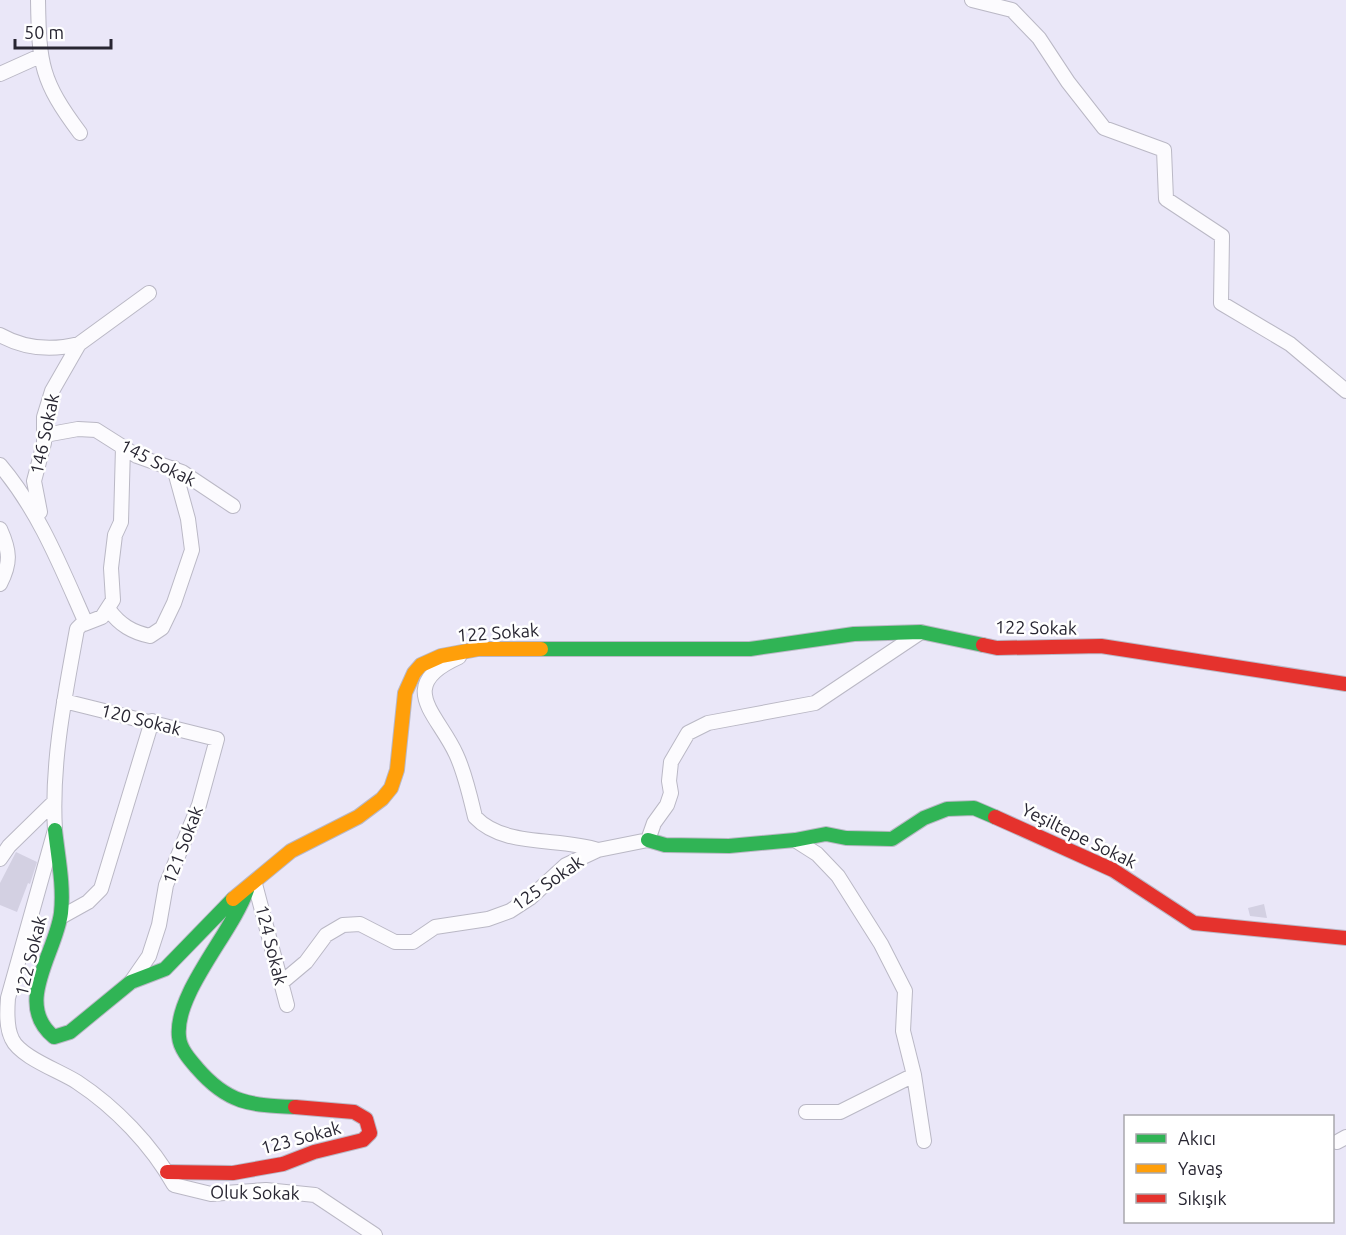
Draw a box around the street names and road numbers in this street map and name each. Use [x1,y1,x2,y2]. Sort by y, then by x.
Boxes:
street label: 146 Sokak [26,392,62,476]
street label: 145 Sokak [117,435,200,490]
street label: 122 Sokak [995,616,1077,638]
street label: 122 Sokak [456,619,540,645]
street label: 120 Sokak [99,699,183,739]
street label: Yeşiltepe Sokak [1019,799,1140,872]
street label: 121 Sokak [158,803,206,886]
street label: 125 Sokak [508,850,587,914]
street label: 124 Sokak [252,903,292,987]
street label: 122 Sokak [10,914,50,998]
street label: 123 Sokak [259,1117,343,1157]
street label: Oluk Sokak [210,1181,300,1203]

